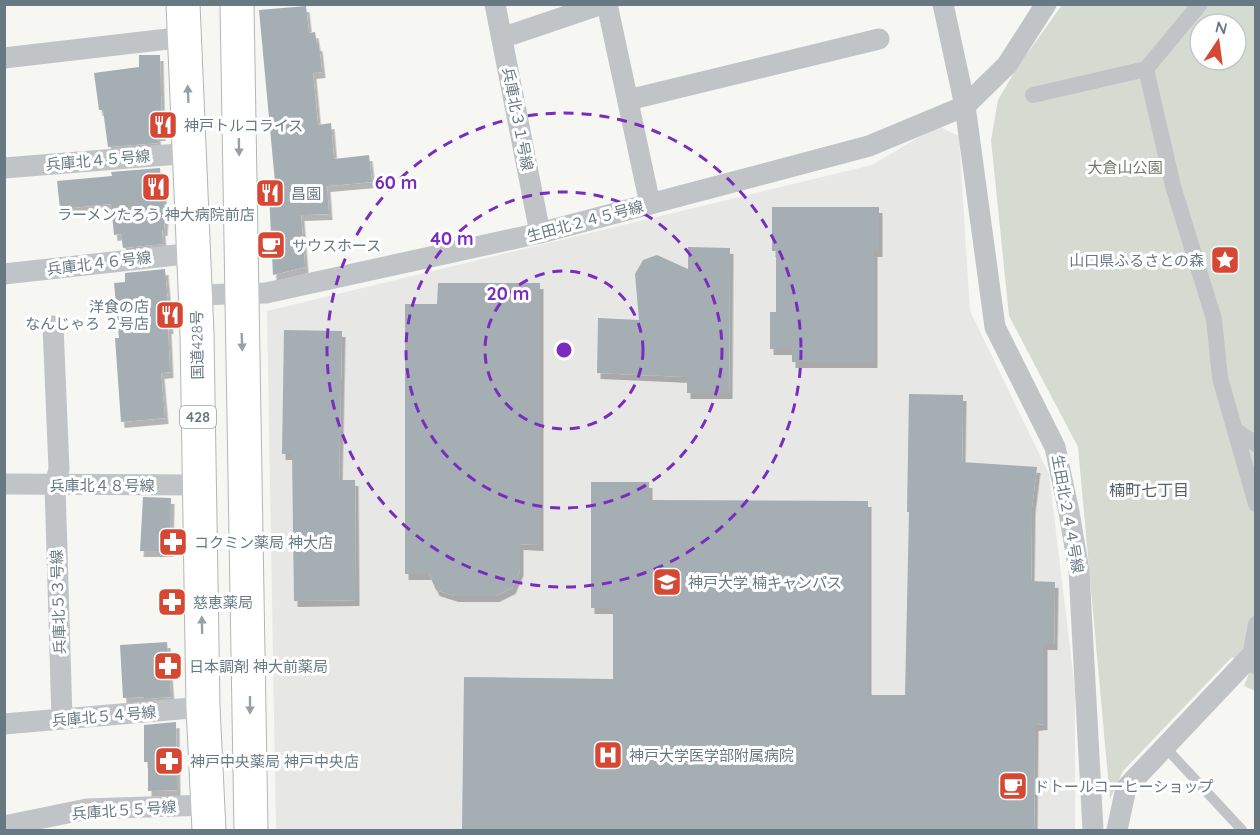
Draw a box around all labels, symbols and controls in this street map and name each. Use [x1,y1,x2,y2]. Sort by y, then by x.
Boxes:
north arrow [1188,12,1248,72]
text: N [1213,16,1229,38]
street label: 兵庫北３１号線 [499,66,537,172]
one-way arrow [183,85,192,104]
restaurant icon: 神戸トルコライス [147,109,179,141]
place label: 神戸トルコライス [184,116,303,135]
one-way arrow [234,137,244,156]
street label: 兵庫北４５号線 [45,146,151,174]
park label: 大倉山公園 [1087,158,1163,177]
restaurant icon: ラーメンたろう 神大病院前店 [140,171,172,203]
text: 60 m [375,171,417,194]
restaurant icon: 昌園 [254,177,286,209]
place label: 昌園 [291,184,321,203]
street label: 生田北２４５号線 [525,196,645,246]
place label: ラーメンたろう 神大病院前店 [57,205,255,224]
text: 40 m [430,227,474,250]
cafe icon: サウスホース [255,229,287,261]
place label: サウスホース [292,236,381,255]
place icon: 山口県ふるさとの森 [1209,244,1241,276]
street label: 兵庫北４６号線 [46,247,152,279]
place label: 山口県ふるさとの森 [1069,251,1204,270]
text: 20 m [487,282,529,305]
place label: 洋食の店 なんじゃろ ２号店 [25,297,149,333]
restaurant icon: 洋食の店 なんじゃろ ２号店 [154,299,186,331]
street label: 国道428号 [187,310,207,380]
one-way arrow [237,332,247,351]
centre of rings [554,340,574,360]
road number: 428 [180,406,216,428]
street label: 生田北２４４号線 [1048,453,1088,575]
street label: 兵庫北４８号線 [49,476,155,495]
district label: 楠町七丁目 [1109,480,1189,500]
pharmacy icon: コクミン薬局 神大店 [157,526,189,558]
place label: コクミン薬局 神大店 [194,533,333,552]
street label: 兵庫北５３号線 [47,549,69,655]
school or university icon: 神戸大学 楠キャンパス [651,566,683,598]
place label: 神戸大学 楠キャンパス [688,573,842,592]
pharmacy icon: 慈恵薬局 [156,586,188,618]
place label: 慈恵薬局 [193,593,253,612]
one-way arrow [197,616,207,635]
pharmacy icon: 日本調剤 神大前薬局 [152,650,184,682]
place label: 日本調剤 神大前薬局 [189,657,328,676]
one-way arrow [245,695,255,714]
street label: 兵庫北５４号線 [51,702,157,730]
hospital icon: 神戸大学医学部附属病院 [592,739,624,771]
pharmacy icon: 神戸中央薬局 神戸中央店 [153,745,185,777]
place label: 神戸大学医学部附属病院 [629,746,794,765]
place label: 神戸中央薬局 神戸中央店 [190,752,359,771]
cafe icon: ドトールコーヒーショップ [997,770,1029,802]
place label: ドトールコーヒーショップ [1034,777,1213,796]
street label: 兵庫北５５号線 [71,797,177,823]

